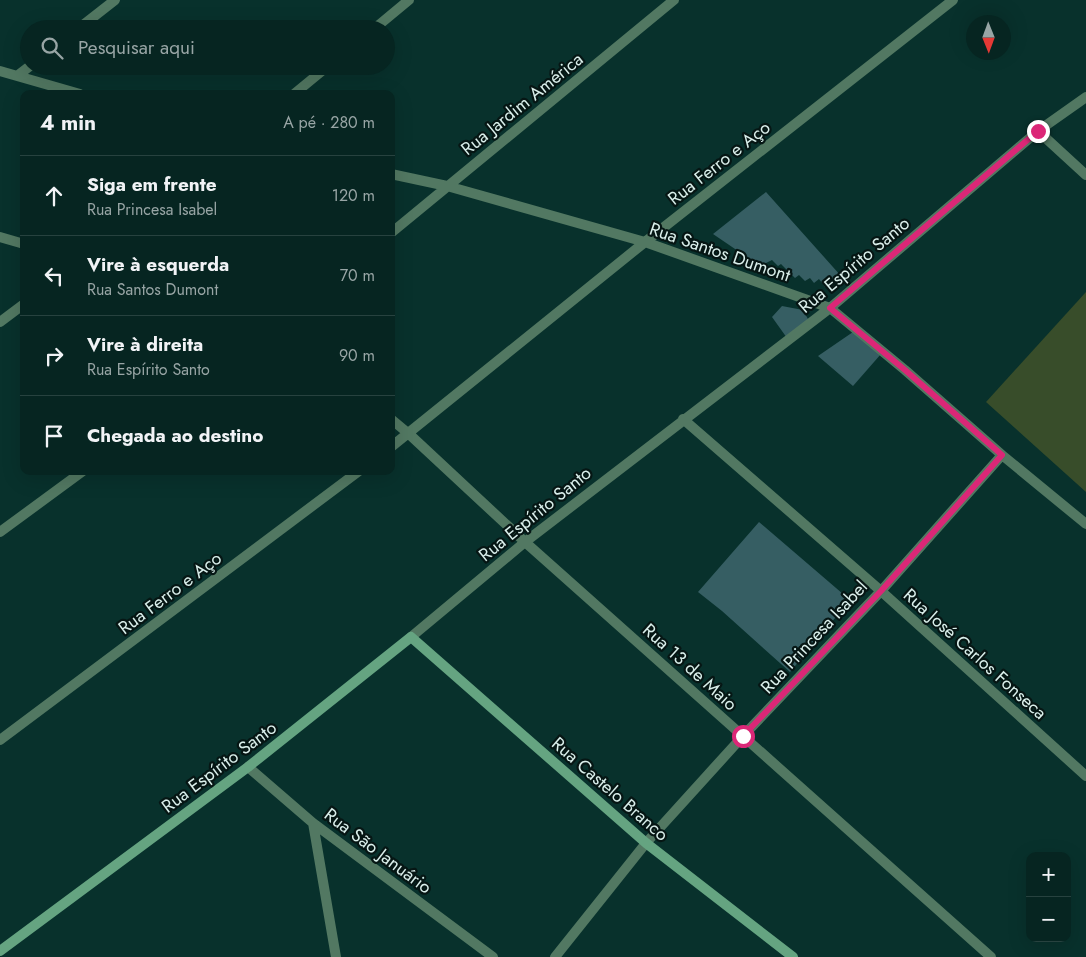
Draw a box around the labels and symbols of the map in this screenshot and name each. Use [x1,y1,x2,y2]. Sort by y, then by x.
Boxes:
north arrow [966,15,1011,60]
street label: Rua Jardim América [455,47,589,161]
street label: Rua Ferro e Aço [662,115,776,211]
route end [1027,120,1050,143]
street label: Rua Espírito Santo [793,211,915,319]
street label: Rua Santos Dumont [646,216,795,289]
street label: Rua Espírito Santo [473,460,597,568]
street label: Rua Ferro e Aço [113,545,227,641]
street label: Rua Princesa Isabel [755,575,873,699]
street label: Rua José Carlos Fonseca [898,582,1052,726]
street label: Rua 13 de Maio [637,617,743,717]
street label: Rua Espírito Santo [156,715,282,819]
route start [732,725,755,748]
street label: Rua Castelo Branco [546,731,674,847]
street label: Rua São Januário [319,802,437,900]

